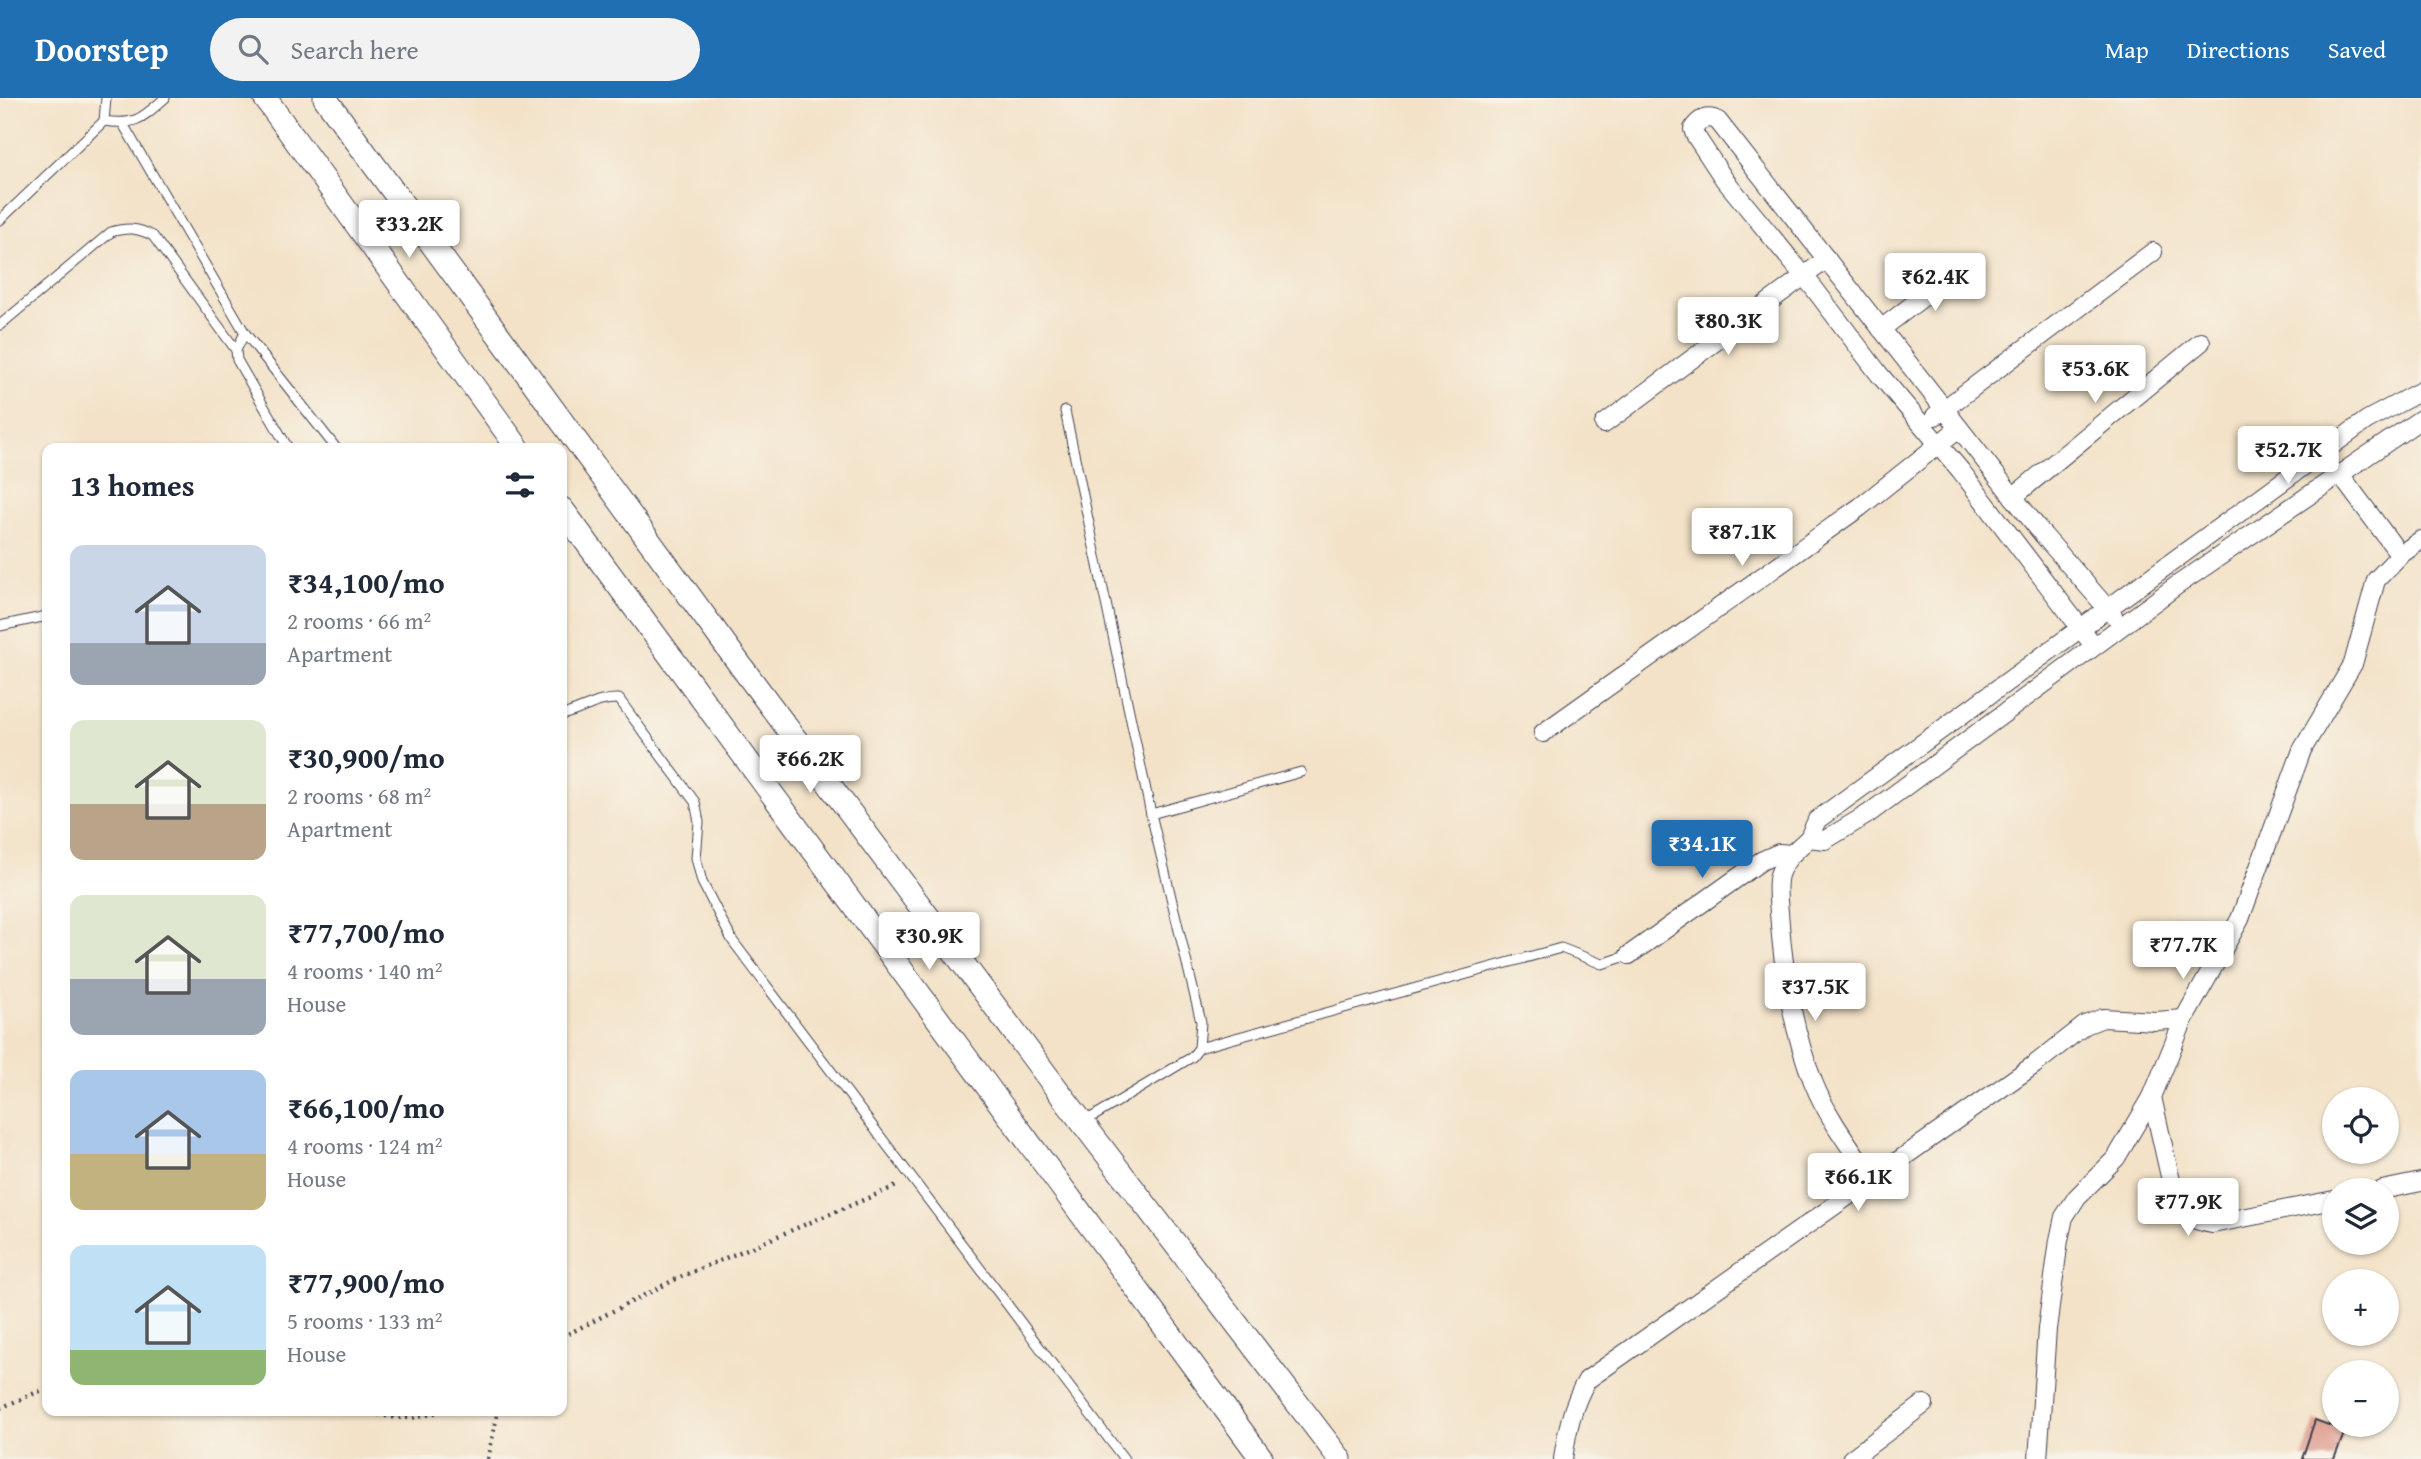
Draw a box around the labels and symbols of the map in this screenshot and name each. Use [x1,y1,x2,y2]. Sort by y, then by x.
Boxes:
pin: ₹33.2K [352,200,466,260]
pin: ₹62.4K [1878,254,1992,313]
pin: ₹80.3K [1671,298,1785,357]
pin: ₹53.6K [2038,345,2152,405]
pin: ₹52.7K [2231,426,2345,486]
pin: ₹87.1K [1685,508,1799,568]
pin: ₹66.2K [753,736,867,795]
pin: ₹34.1K [1645,820,1759,880]
pin: ₹30.9K [872,912,986,972]
pin: ₹77.7K [2126,922,2240,981]
pin: ₹37.5K [1758,964,1872,1023]
pin: ₹66.1K [1801,1154,1915,1213]
pin: ₹77.9K [2131,1178,2245,1238]

